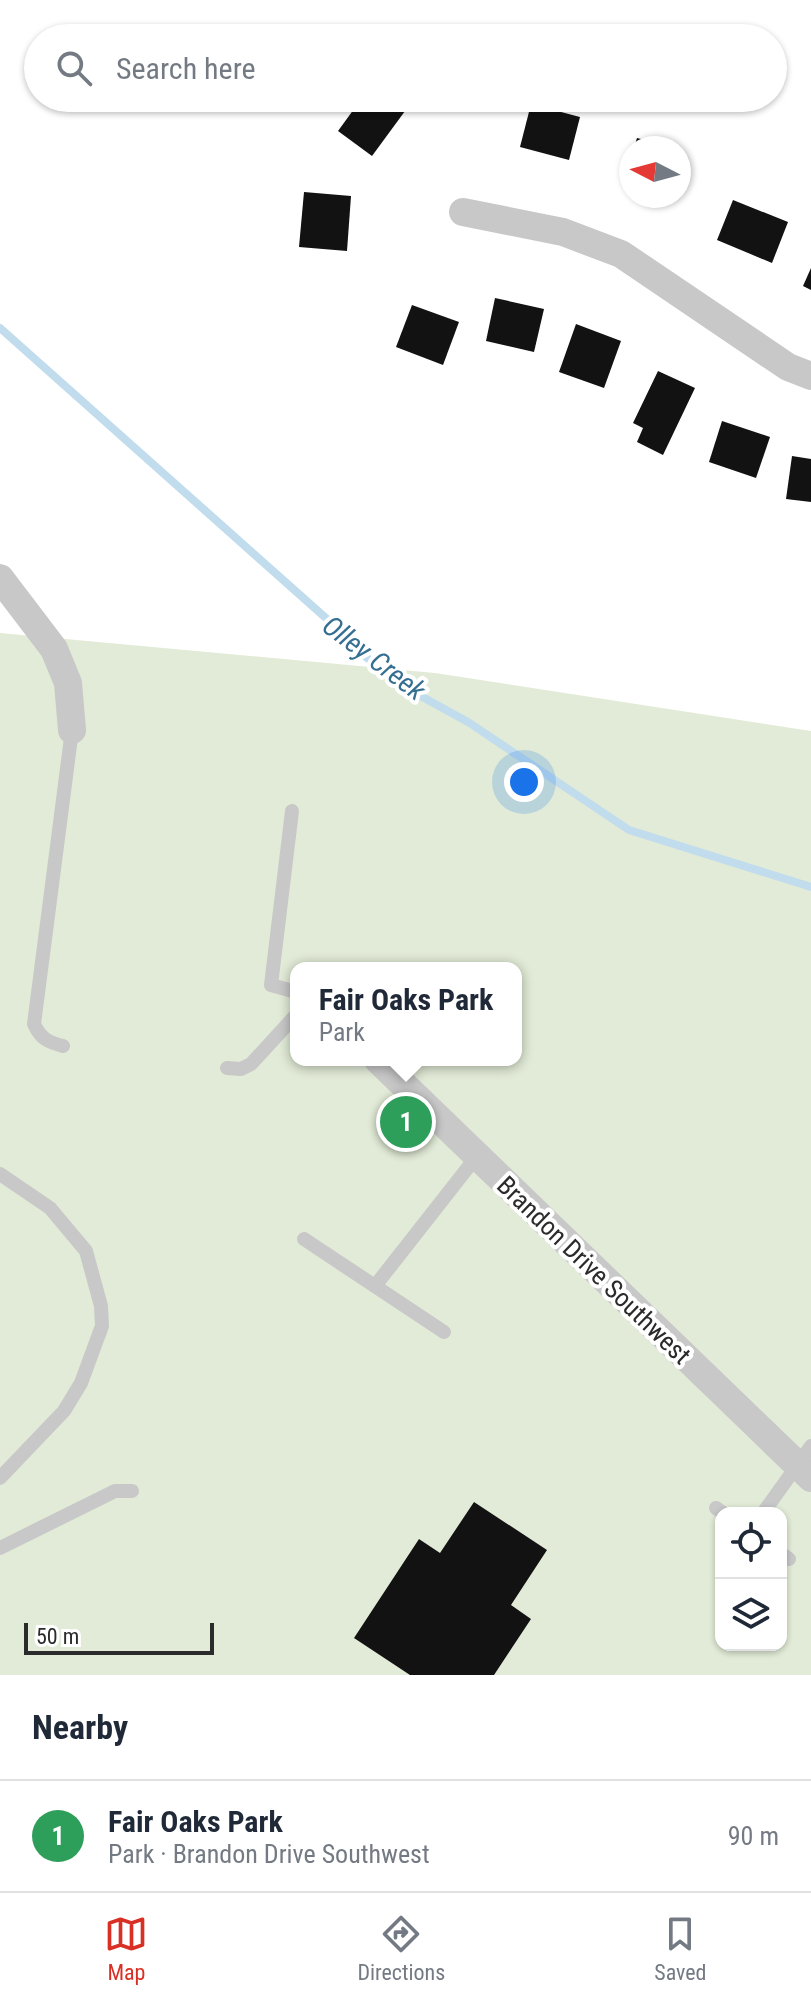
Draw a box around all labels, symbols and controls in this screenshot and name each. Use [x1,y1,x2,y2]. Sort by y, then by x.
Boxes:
search box [24,24,787,112]
icon: search [52,46,96,90]
text: Search here [116,51,256,86]
north arrow [619,136,691,208]
water label: Olley Creek [316,609,433,708]
your location [504,762,544,802]
popup [290,962,522,1066]
text: Fair Oaks Park [319,982,493,1017]
text: Park [319,1017,365,1047]
pin: 1 [380,1092,432,1152]
street label: Brandon Drive Southwest [491,1170,697,1370]
map controls [715,1507,787,1651]
button: locate [715,1507,787,1579]
button: layers [715,1579,787,1651]
scale bar [24,1619,214,1655]
text: 50 m [36,1624,79,1649]
text: Nearby [32,1707,128,1747]
text: Fair Oaks Park [108,1804,283,1839]
text: 1 [51,1821,65,1851]
text: 90 m [728,1821,779,1851]
text: Park · Brandon Drive Southwest [108,1839,430,1869]
tab: Map [104,1912,148,1985]
tab: Directions [357,1912,445,1985]
tab: Saved [654,1912,707,1985]

